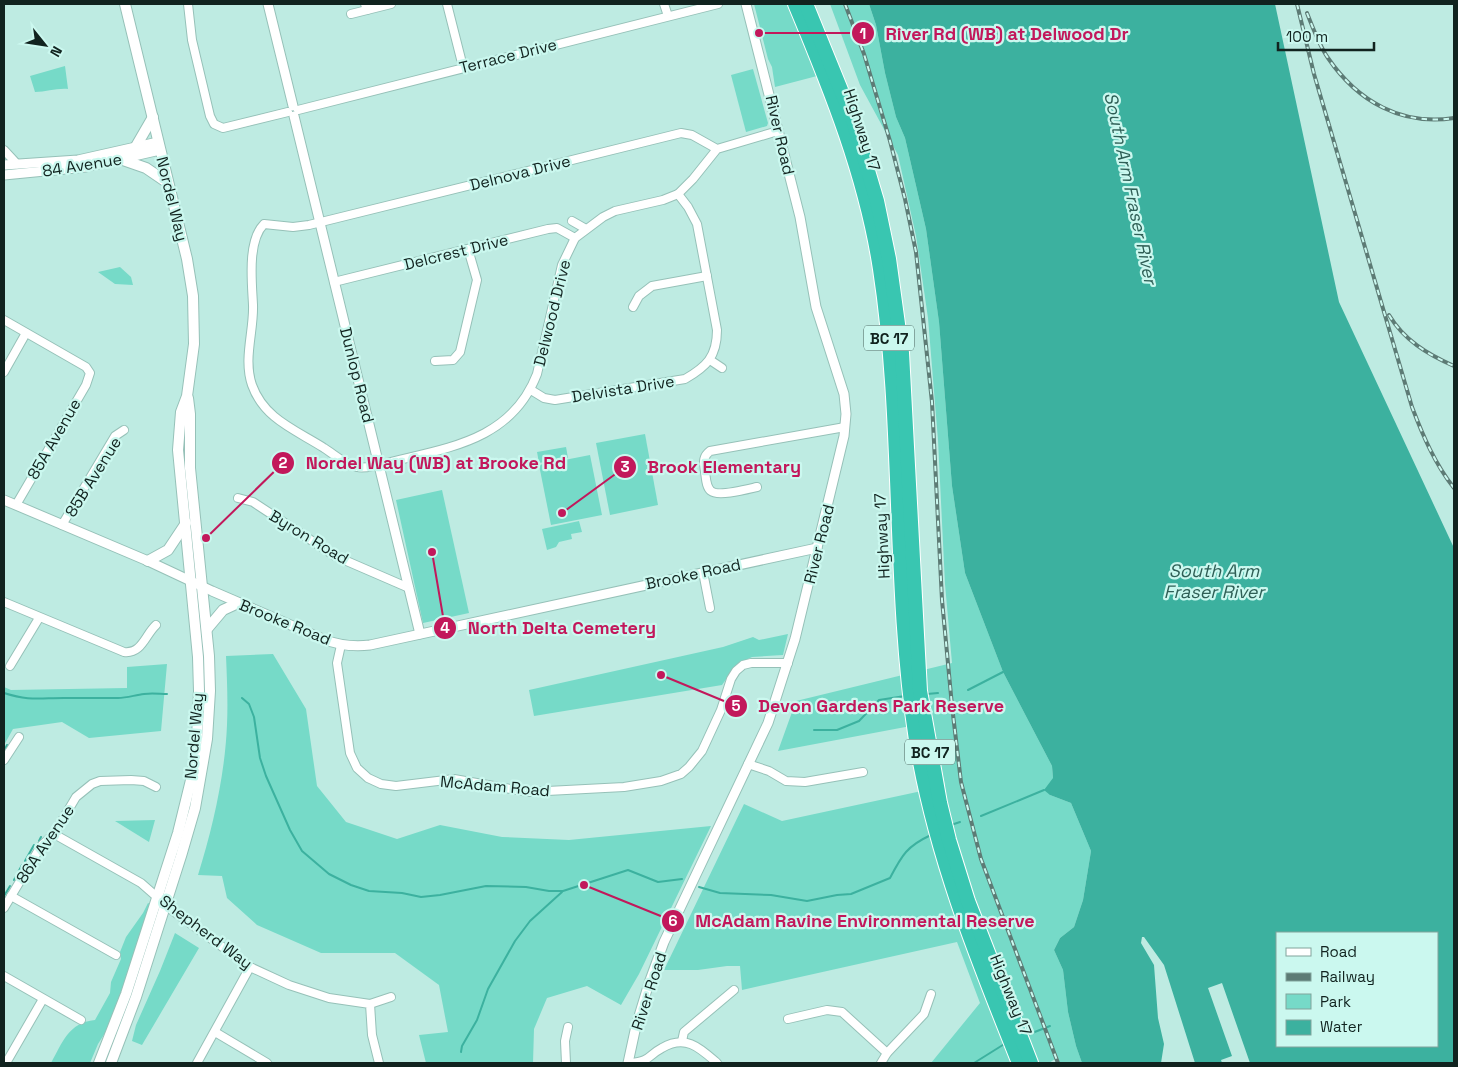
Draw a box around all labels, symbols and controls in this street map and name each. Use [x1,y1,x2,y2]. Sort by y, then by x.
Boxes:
callout: River Rd (WB) at Delwood Dr [850,17,1138,50]
north arrow [20,20,70,70]
scale bar [1278,20,1374,52]
text: River Rd (WB) at Delwood Dr [885,22,1129,45]
text: 1 [860,24,866,43]
text: 100 m [1286,27,1328,46]
street label: Terrace Drive [457,34,559,78]
text: N [46,43,66,60]
street label: Highway 17 [839,86,885,174]
water label: South Arm Fraser River [1099,90,1163,288]
street label: River Road [761,93,799,177]
street label: 84 Avenue [41,148,123,182]
street label: Delnova Drive [467,150,573,196]
street label: Nordel Way [151,154,193,244]
street label: Delcrest Drive [402,229,510,275]
street label: Delwood Drive [529,257,575,369]
street label: Dunlop Road [335,325,379,425]
road number: BC 17 [864,326,914,350]
street label: Delvista Drive [570,371,676,407]
street label: 85A Avenue [22,395,86,483]
street label: 85B Avenue [60,433,126,521]
callout: Nordel Way (WB) at Brooke Rd [271,446,576,479]
callout: Brook Elementary [612,450,811,483]
text: Nordel Way (WB) at Brooke Rd [306,451,566,474]
text: 2 [279,453,288,472]
text: Brook Elementary [647,455,801,478]
text: 3 [620,457,630,476]
street label: Highway 17 [869,493,895,579]
street label: River Road [799,502,839,586]
street label: Byron Road [265,505,353,569]
street label: Brooke Road [643,554,743,594]
water label: South Arm Fraser River [1164,559,1267,603]
street label: Brooke Road [236,594,334,650]
callout: North Delta Cemetery [433,611,666,644]
text: North Delta Cemetery [468,616,656,639]
text: 4 [440,618,450,637]
callout: Devon Gardens Park Reserve [723,689,1014,722]
street label: Nordel Way [180,692,208,780]
text: Devon Gardens Park Reserve [758,694,1004,717]
text: 5 [731,696,741,715]
road number: BC 17 [905,740,955,764]
street label: McAdam Road [439,771,551,801]
street label: 86A Avenue [11,801,79,887]
street label: Shepherd Way [155,890,257,974]
callout: McAdam Ravine Environmental Reserve [660,904,1044,937]
text: McAdam Ravine Environmental Reserve [695,909,1035,932]
text: 6 [668,911,678,930]
legend [1276,932,1438,1047]
text: Road [1320,942,1357,961]
street label: River Road [626,949,672,1033]
street label: Highway 17 [985,951,1037,1039]
text: Railway [1320,967,1375,986]
text: Park [1320,992,1351,1011]
text: Water [1320,1017,1363,1036]

